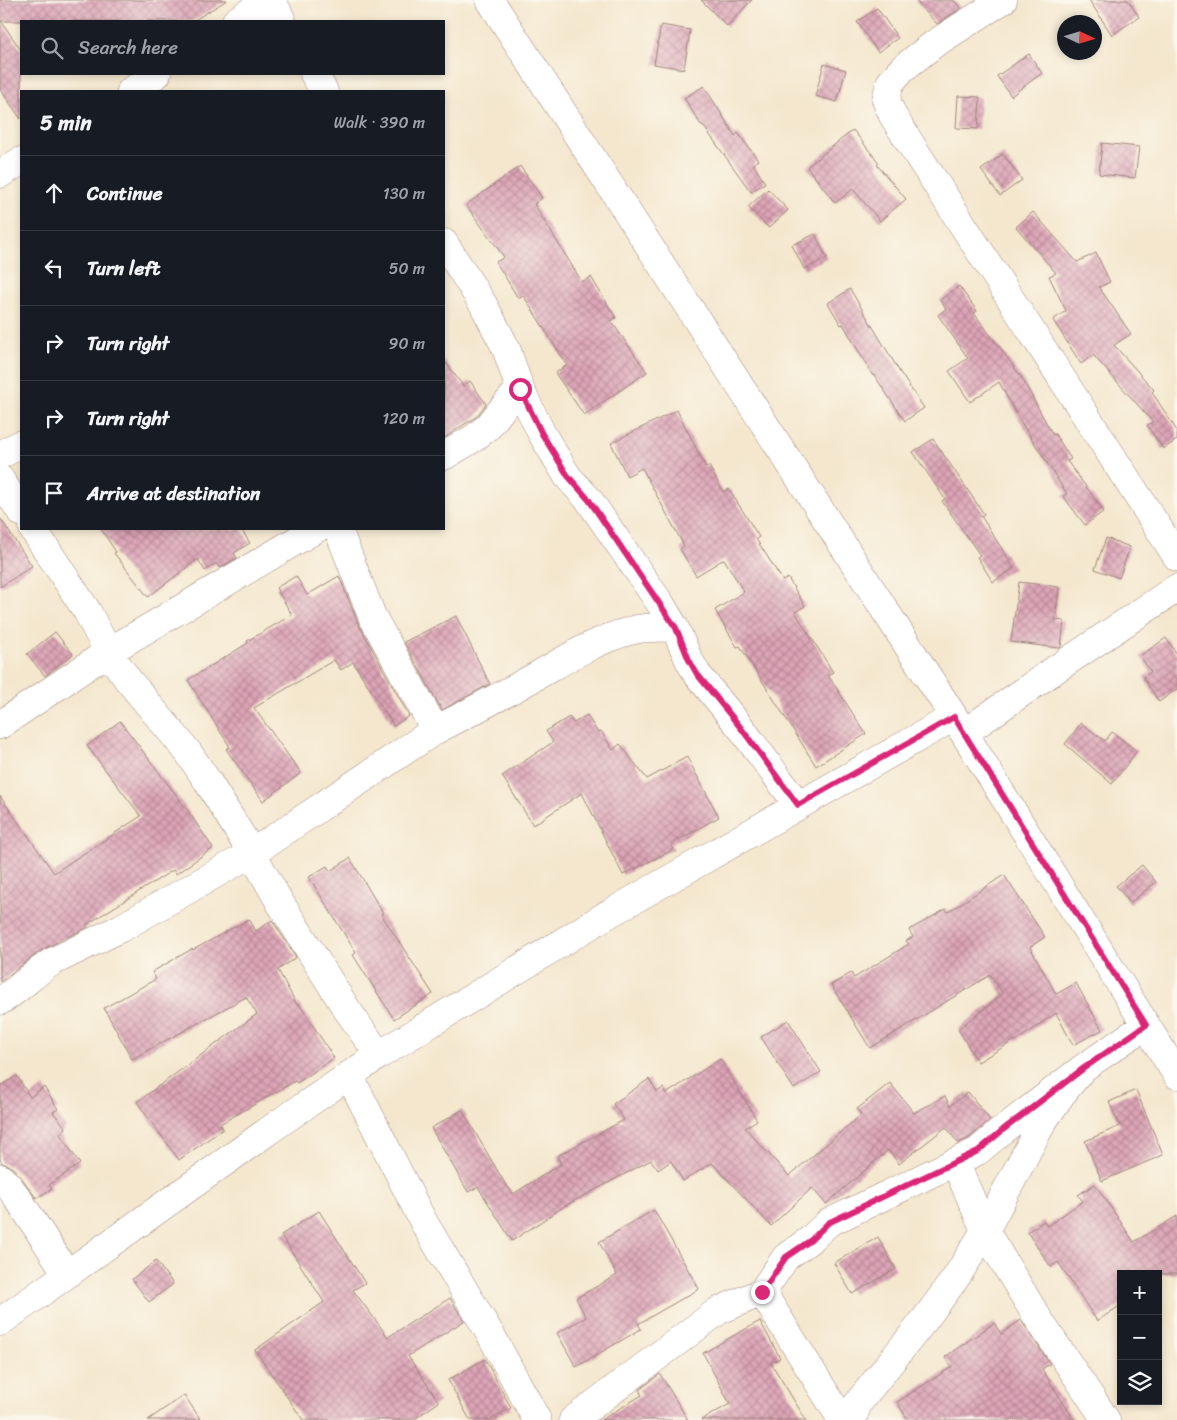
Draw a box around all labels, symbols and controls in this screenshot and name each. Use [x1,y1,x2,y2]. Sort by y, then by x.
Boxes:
north arrow [1057,15,1102,60]
search box [20,20,445,75]
text: Search here [78,31,178,64]
icon: search [38,34,66,62]
text: 5 min [40,104,92,142]
text: Walk · 390 m [334,108,425,137]
text: Continue [87,177,163,210]
icon: ahead [40,179,68,207]
text: 130 m [383,179,425,208]
text: Turn left [87,252,160,285]
icon: left [40,254,68,282]
text: 50 m [389,254,425,283]
text: Turn right [87,327,169,360]
icon: right [40,329,68,357]
text: 90 m [389,329,425,358]
route start [509,378,532,401]
text: Turn right [87,402,169,435]
icon: right [40,404,68,432]
text: 120 m [382,404,425,433]
text: Arrive at destination [87,477,260,510]
icon: arrive [40,479,68,507]
map controls [1117,1270,1162,1405]
button: + [1117,1270,1162,1315]
route end [751,1281,774,1304]
button: − [1117,1315,1162,1360]
button: layers [1117,1360,1162,1405]

